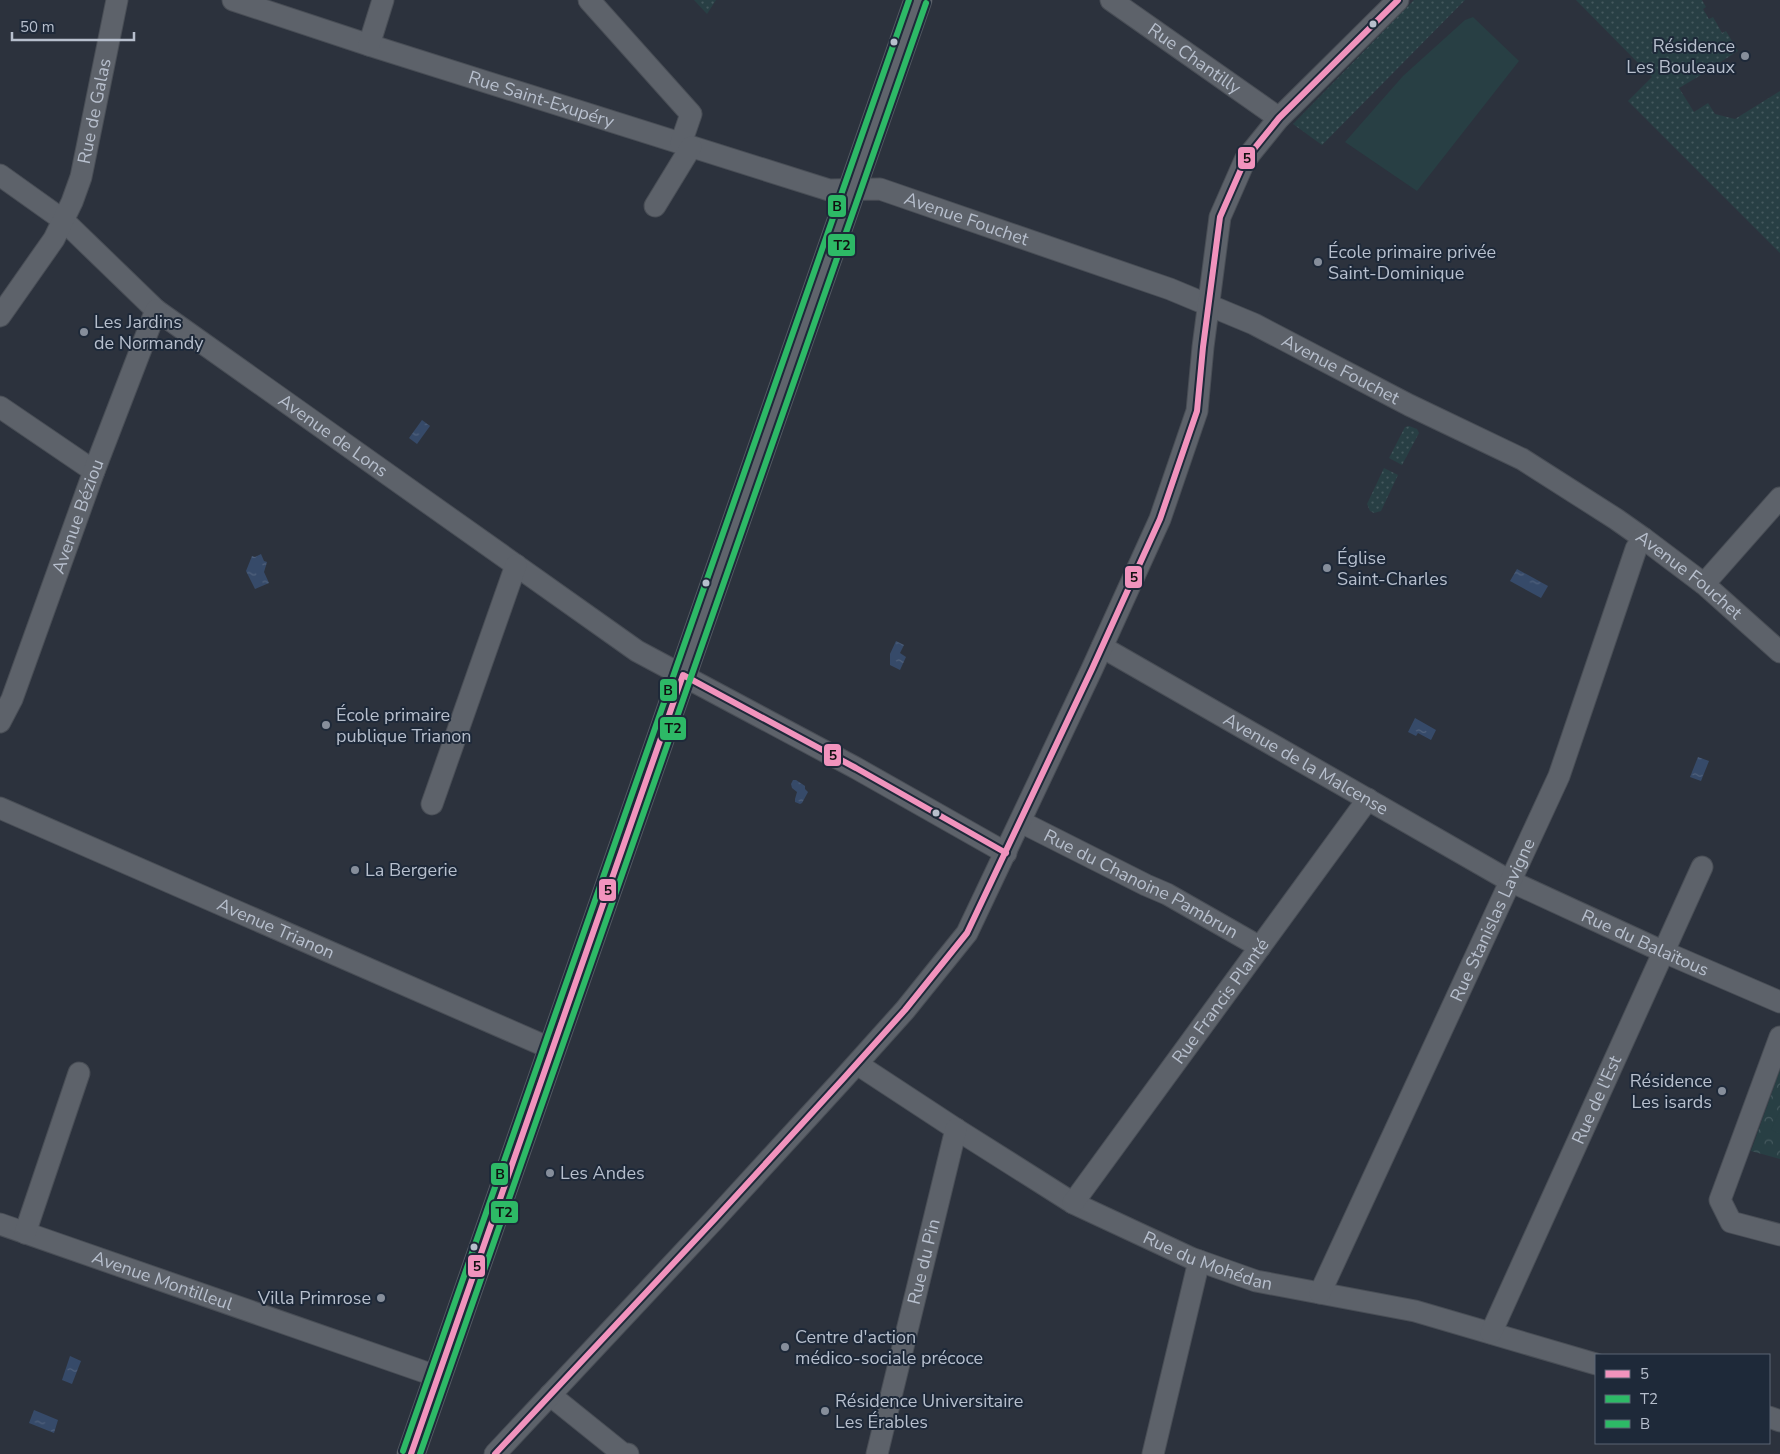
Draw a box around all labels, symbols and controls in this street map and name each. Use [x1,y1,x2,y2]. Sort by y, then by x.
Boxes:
scale bar [12,10,135,42]
text: 50 m [20,17,55,37]
street label: Rue Chantilly [1143,18,1246,100]
unlabelled marker [1368,19,1378,29]
place label: Résidence Les Bouleaux [1626,34,1736,79]
unlabelled marker [889,37,899,47]
marker: Résidence Les Bouleaux [1739,50,1751,62]
street label: Rue de Galas [72,56,117,166]
street label: Rue Saint-Exupéry [465,65,618,134]
line badge: 5 [1237,146,1256,170]
text: 5 [1243,149,1251,168]
street label: Avenue Fouchet [901,186,1032,252]
line badge: B [827,194,847,218]
text: B [832,197,842,216]
line badge: T2 [827,233,856,257]
text: T2 [833,236,851,255]
place label: École primaire privée Saint-Dominique [1328,240,1496,285]
marker: École primaire privée Saint-Dominique [1312,256,1324,268]
place label: Les Jardins de Normandy [94,310,204,355]
marker: Les Jardins de Normandy [78,326,90,338]
street label: Avenue Fouchet [1277,328,1404,410]
street label: Avenue de Lons [273,388,393,483]
street label: Avenue Béziou [46,456,109,577]
street label: Avenue Fouchet [1631,525,1748,625]
place label: Église Saint-Charles [1337,546,1448,591]
marker: Église Saint-Charles [1321,562,1333,574]
line badge: 5 [1124,565,1143,589]
text: 5 [1130,568,1138,587]
unlabelled marker [701,578,711,588]
line badge: B [659,678,678,702]
text: B [663,681,673,700]
place label: École primaire publique Trianon [336,703,471,748]
street label: Avenue de la Malcense [1219,707,1393,821]
line badge: T2 [659,716,687,741]
marker: École primaire publique Trianon [320,719,332,731]
text: T2 [664,719,682,738]
line badge: 5 [823,743,842,767]
text: 5 [829,746,837,765]
unlabelled marker [931,808,941,818]
street label: Rue du Chanoine Pambrun [1040,824,1242,944]
street label: Rue Stanislas Lavigne [1444,834,1541,1006]
place label: La Bergerie [365,858,457,882]
marker: La Bergerie [349,864,361,876]
line badge: 5 [598,878,617,902]
text: 5 [604,881,612,900]
street label: Avenue Trianon [213,892,338,965]
street label: Rue du Balaïtous [1578,904,1713,982]
street label: Rue Francis Planté [1166,933,1274,1069]
street label: Rue de l'Est [1566,1051,1627,1148]
place label: Résidence Les isards [1630,1069,1712,1114]
marker: Résidence Les isards [1716,1085,1728,1097]
place label: Les Andes [560,1161,645,1185]
line badge: B [490,1162,509,1186]
text: B [495,1165,505,1184]
marker: Les Andes [544,1167,556,1179]
line badge: T2 [490,1200,519,1224]
text: T2 [495,1203,513,1222]
street label: Rue du Pin [902,1216,946,1307]
street label: Rue du Mohédan [1139,1225,1274,1296]
unlabelled marker [469,1242,479,1252]
street label: Avenue Montilleul [89,1245,237,1316]
line badge: 5 [467,1254,486,1278]
text: 5 [473,1257,481,1276]
place label: Villa Primrose [257,1286,371,1310]
marker: Villa Primrose [375,1292,387,1304]
place label: Centre d'action médico-sociale précoce [795,1325,983,1370]
marker: Centre d'action médico-sociale précoce [779,1341,791,1353]
legend [1595,1354,1770,1444]
text: 5 [1640,1364,1649,1384]
place label: Résidence Universitaire Les Érables [835,1389,1023,1434]
text: T2 [1640,1389,1658,1409]
marker: Résidence Universitaire Les Érables [819,1405,831,1417]
text: B [1640,1414,1650,1434]

